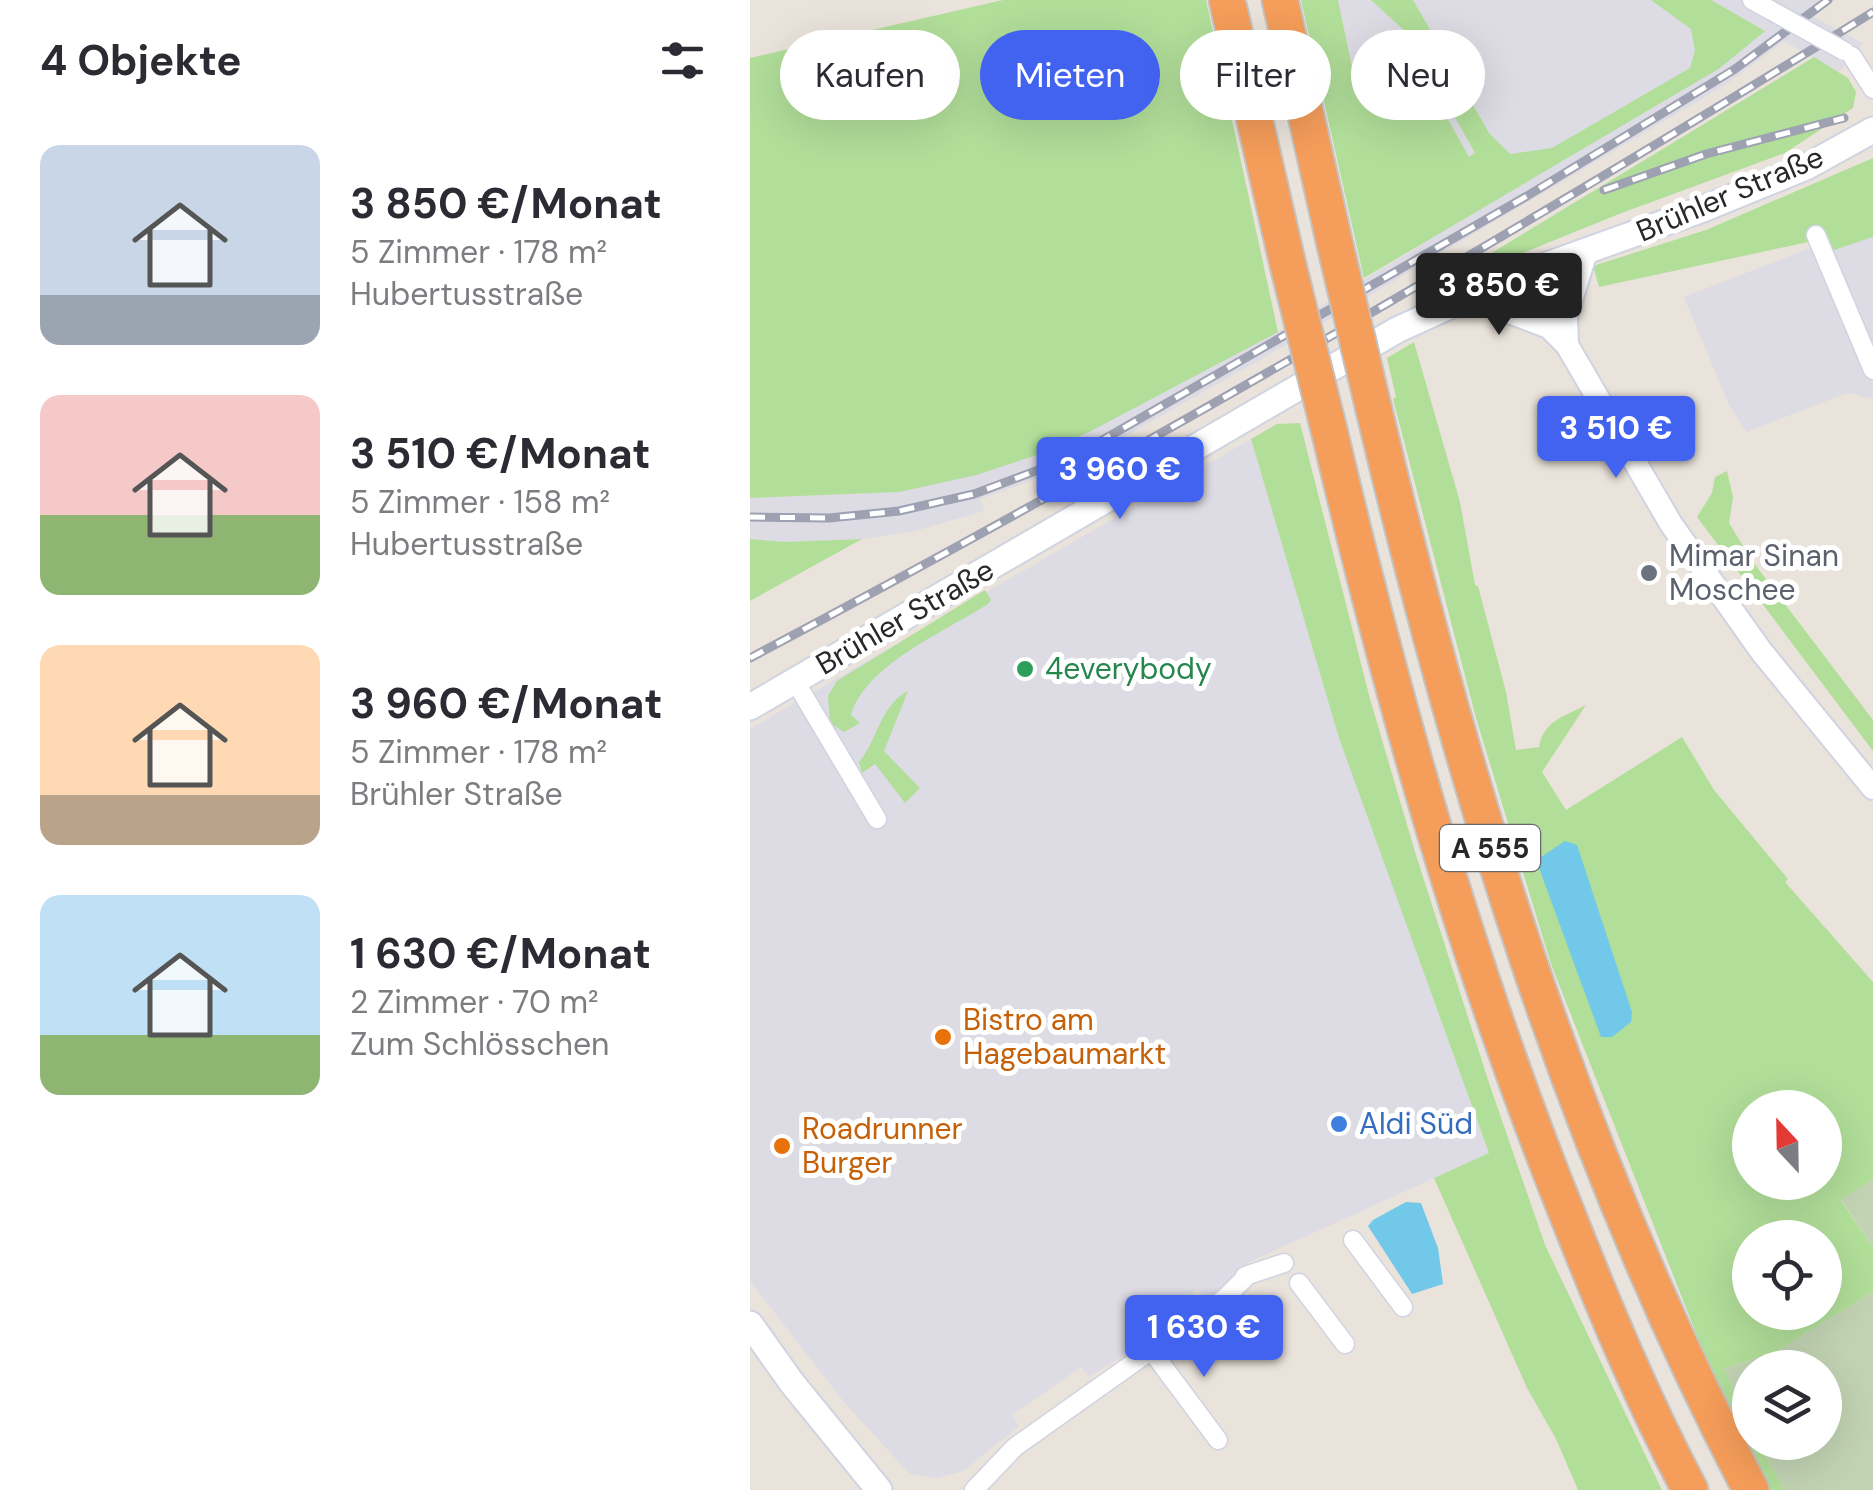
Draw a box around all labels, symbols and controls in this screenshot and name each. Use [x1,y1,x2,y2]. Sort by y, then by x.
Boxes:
chip: Kaufen [780,30,960,120]
chip: Mieten [980,30,1160,120]
chip: Filter [1180,30,1331,120]
chip: Neu [1351,30,1485,120]
text: 4 Objekte [40,33,242,88]
icon: filters [655,33,710,88]
street label: Brühler Straße [1630,137,1829,250]
text: 3 850 €/Monat [350,176,662,231]
icon: home [120,185,240,305]
text: 5 Zimmer · 178 m² [350,231,607,273]
pin: 3 850 € [1407,253,1591,338]
text: 3 850 € [1438,264,1560,306]
text: Hubertusstraße [350,273,583,315]
pin: 3 510 € [1524,396,1708,481]
text: 3 510 € [1559,407,1673,449]
text: 3 510 €/Monat [350,426,650,481]
icon: home [120,435,240,555]
pin: 3 960 € [1028,437,1212,522]
text: 3 960 € [1059,448,1181,490]
text: 5 Zimmer · 158 m² [350,481,610,523]
text: Hubertusstraße [350,523,583,565]
place label: Mimar Sinan Moschee [1669,536,1839,609]
street label: Brühler Straße [809,550,1001,683]
marker: Mimar Sinan Moschee [1638,562,1660,584]
place label: 4everybody [1045,649,1212,688]
marker: 4everybody [1014,658,1036,680]
text: 3 960 €/Monat [350,676,662,731]
icon: home [120,685,240,805]
text: 5 Zimmer · 178 m² [350,731,607,773]
text: Brühler Straße [350,773,563,815]
road number: A 555 [1440,825,1540,871]
text: 1 630 €/Monat [350,926,651,981]
icon: home [120,935,240,1055]
text: 2 Zimmer · 70 m² [350,981,598,1023]
place label: Bistro am Hagebaumarkt [963,1000,1166,1073]
text: Zum Schlösschen [350,1023,609,1065]
marker: Bistro am Hagebaumarkt [932,1026,954,1048]
north arrow [1732,1090,1842,1200]
map controls [1732,1090,1842,1460]
place label: Aldi Süd [1359,1104,1473,1143]
place label: Roadrunner Burger [802,1109,963,1182]
marker: Aldi Süd [1328,1113,1350,1135]
marker: Roadrunner Burger [771,1135,793,1157]
button: locate [1732,1220,1842,1330]
pin: 1 630 € [1112,1295,1296,1380]
text: 1 630 € [1147,1306,1261,1348]
button: layers [1732,1350,1842,1460]

